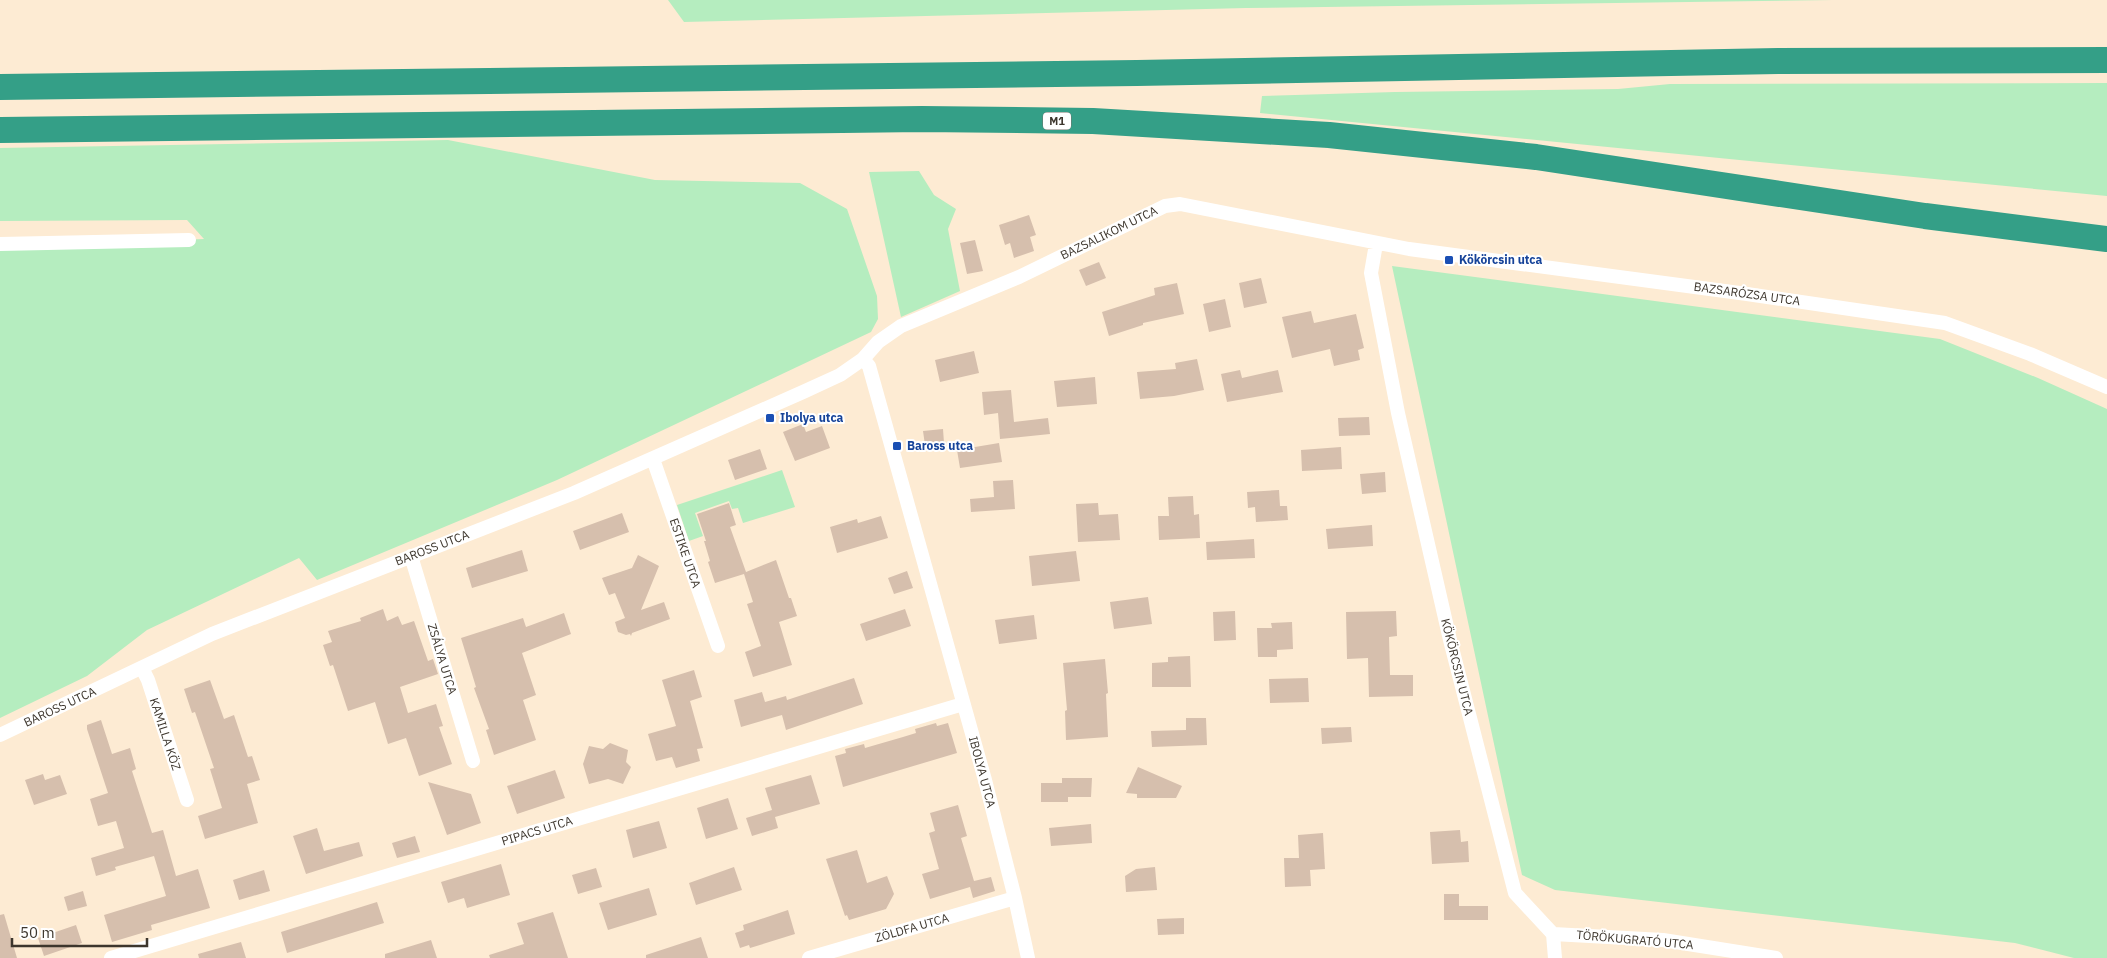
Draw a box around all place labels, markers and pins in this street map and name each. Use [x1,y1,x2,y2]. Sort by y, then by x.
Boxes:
place label: Kökörcsin utca [1459,252,1543,267]
marker: Kökörcsin utca [1443,254,1455,266]
place label: Ibolya utca [780,410,844,425]
marker: Ibolya utca [764,412,776,424]
place label: Baross utca [907,438,973,453]
marker: Baross utca [891,440,903,452]

